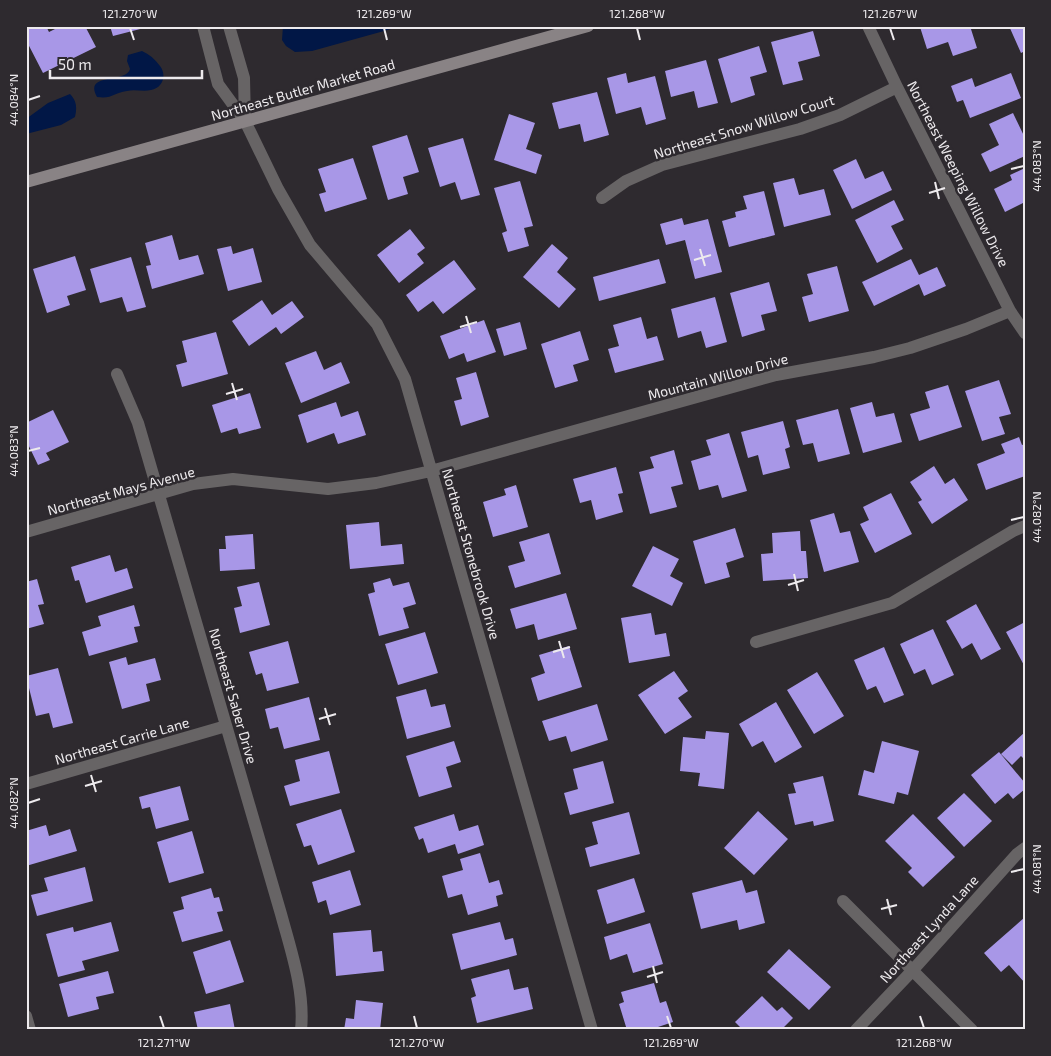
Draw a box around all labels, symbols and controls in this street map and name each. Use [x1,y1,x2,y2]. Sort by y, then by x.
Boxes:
text: 121.270°W [103,6,157,20]
text: 121.269°W [356,6,412,20]
text: 121.268°W [609,6,665,20]
text: 121.267°W [863,6,917,20]
scale bar [50,48,202,80]
text: 50 m [58,55,92,73]
street label: Northeast Butler Market Road [209,55,397,124]
text: 44.084°N [6,74,20,126]
street label: Northeast Weeping Willow Drive [904,78,1013,270]
street label: Northeast Snow Willow Court [651,91,836,162]
text: 44.083°N [1029,140,1043,192]
street label: Mountain Willow Drive [646,350,790,403]
text: 44.083°N [6,425,20,477]
street label: Northeast Mays Avenue [45,463,196,518]
street label: Northeast Stonebrook Drive [439,466,504,641]
text: 44.082°N [1029,491,1043,543]
street label: Northeast Saber Drive [206,626,261,766]
street label: Northeast Carrie Lane [53,713,191,768]
text: 44.082°N [6,777,20,829]
text: 44.081°N [1029,844,1043,894]
street label: Northeast Lynda Lane [876,871,981,986]
text: 121.271°W [138,1035,190,1049]
text: 121.270°W [390,1035,444,1049]
text: 121.269°W [643,1035,699,1049]
text: 121.268°W [896,1035,952,1049]

